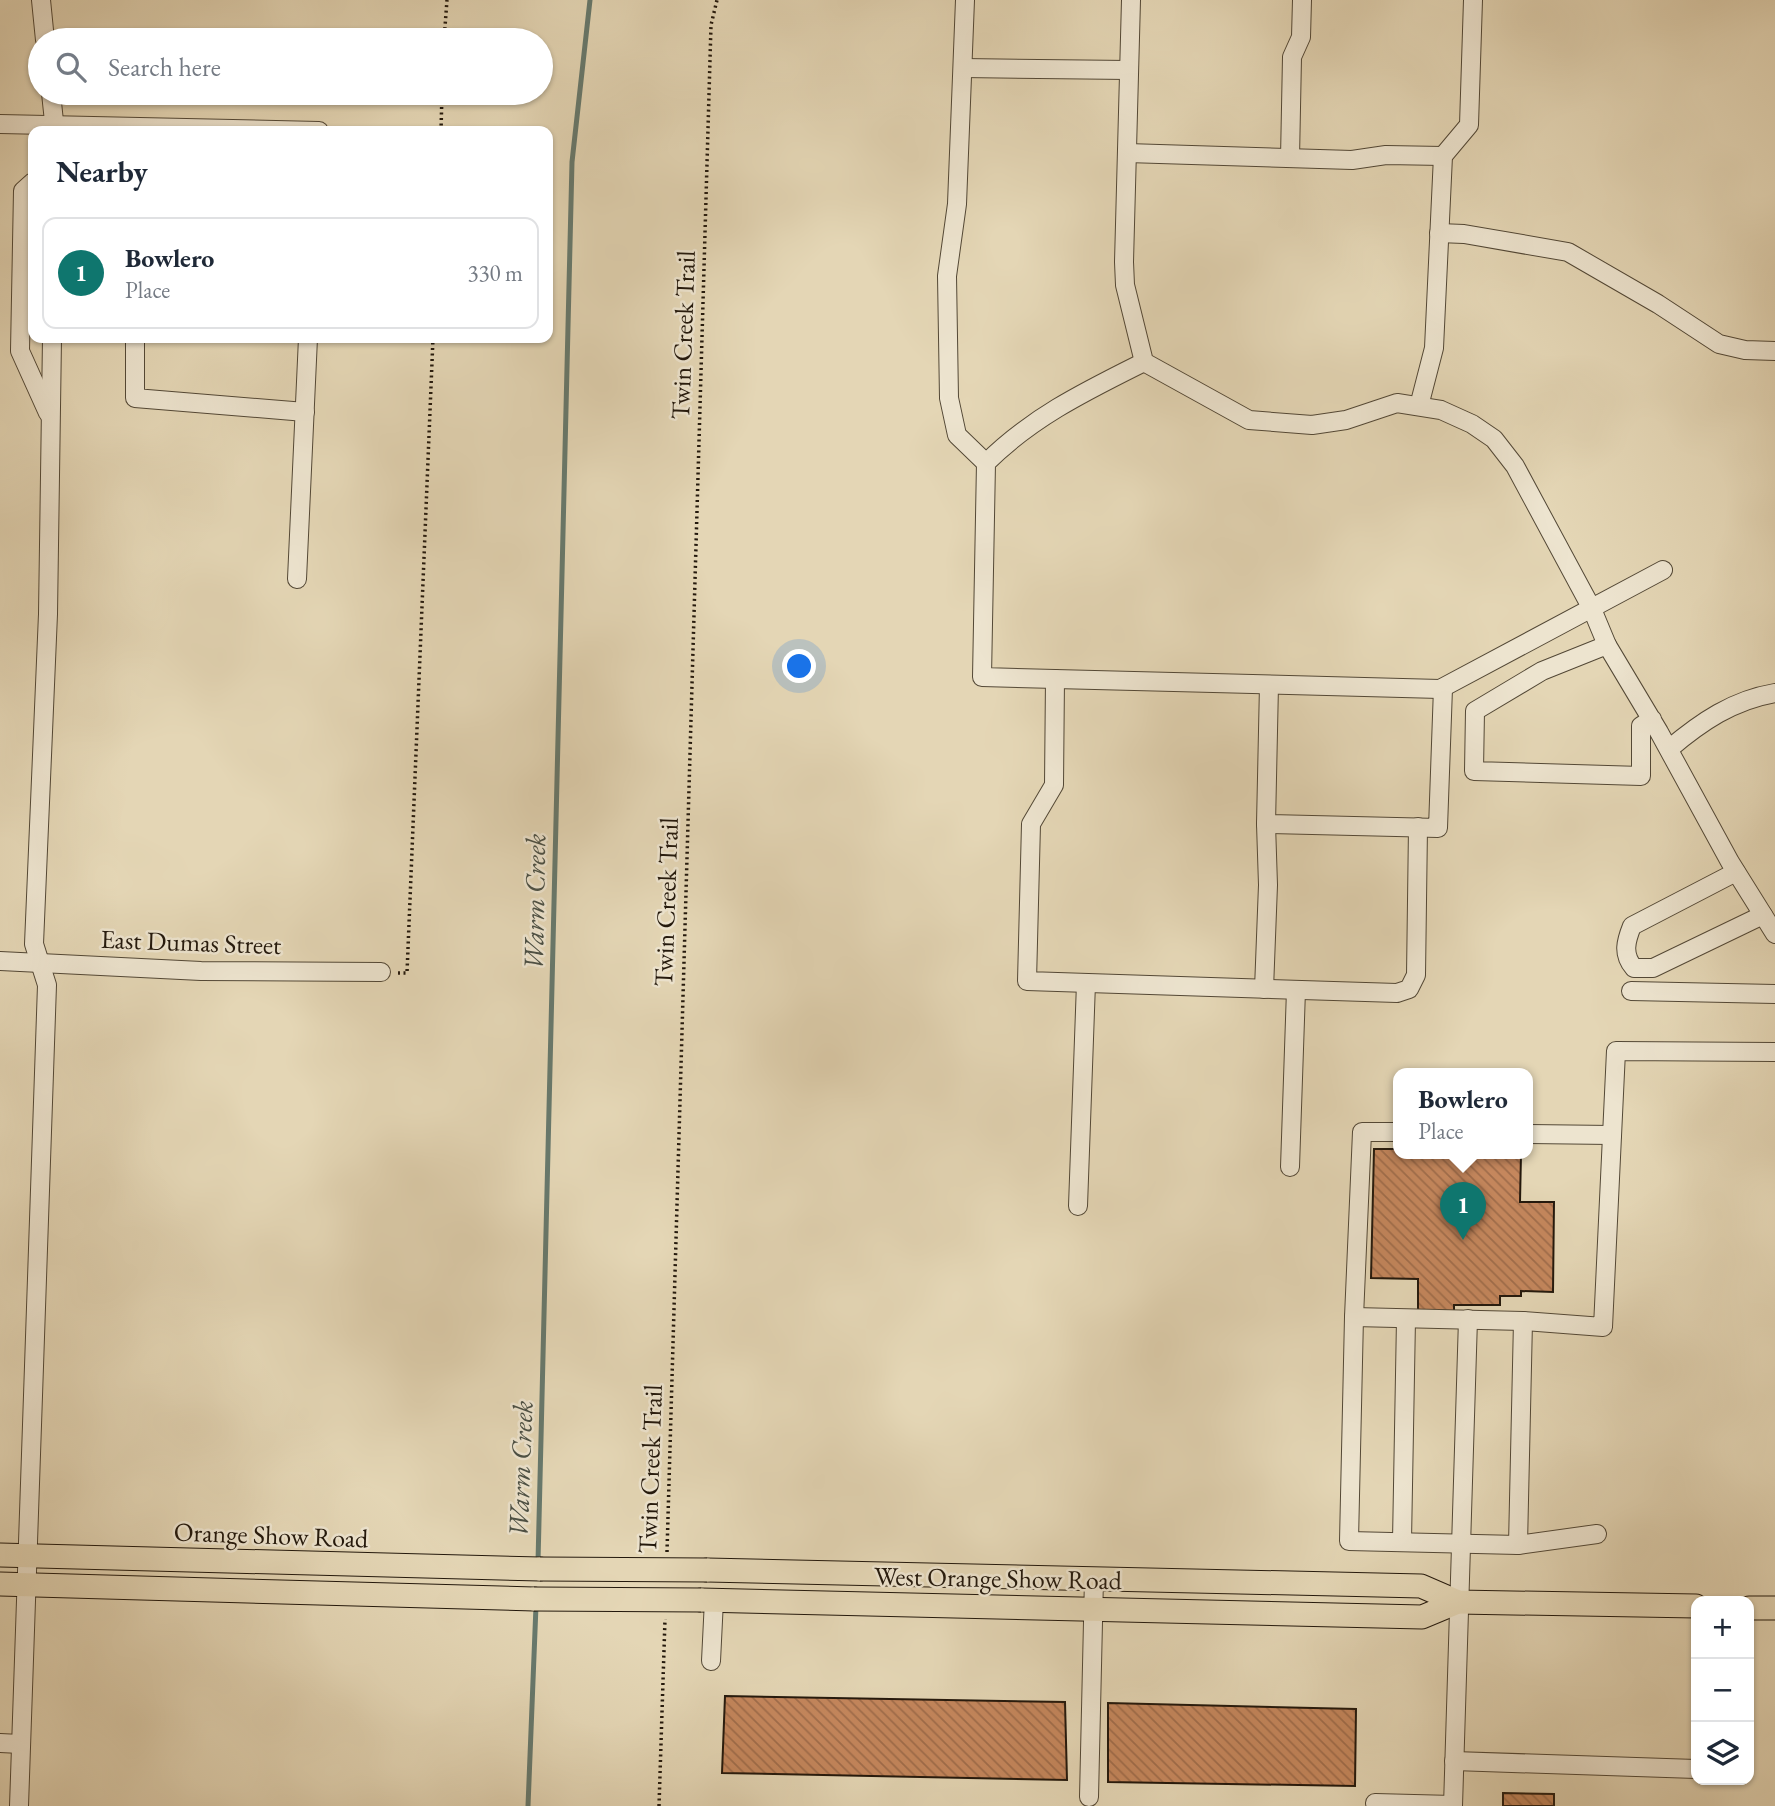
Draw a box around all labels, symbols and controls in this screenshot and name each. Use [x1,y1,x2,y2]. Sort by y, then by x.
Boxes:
search box [28,28,553,105]
icon: search [52,48,90,86]
text: Search here [108,50,221,84]
text: Nearby [56,152,148,191]
text: Bowlero [125,241,214,275]
street label: Twin Creek Trail [663,250,703,420]
text: 1 [75,258,87,288]
text: 330 m [467,258,523,288]
text: Place [125,275,170,305]
your location [782,649,816,683]
street label: Twin Creek Trail [646,817,686,987]
water label: Warm Creek [515,833,553,971]
street label: East Dumas Street [100,922,282,962]
popup [1393,1068,1533,1159]
text: Bowlero [1418,1082,1508,1116]
text: Place [1418,1116,1464,1146]
pin: 1 [1440,1182,1486,1240]
street label: Twin Creek Trail [630,1384,670,1554]
water label: Warm Creek [500,1400,540,1538]
street label: Orange Show Road [173,1515,370,1555]
street label: West Orange Show Road [874,1559,1123,1597]
map controls [1691,1596,1754,1785]
button: + [1691,1596,1754,1659]
button: − [1691,1659,1754,1722]
button: layers [1691,1722,1754,1785]

